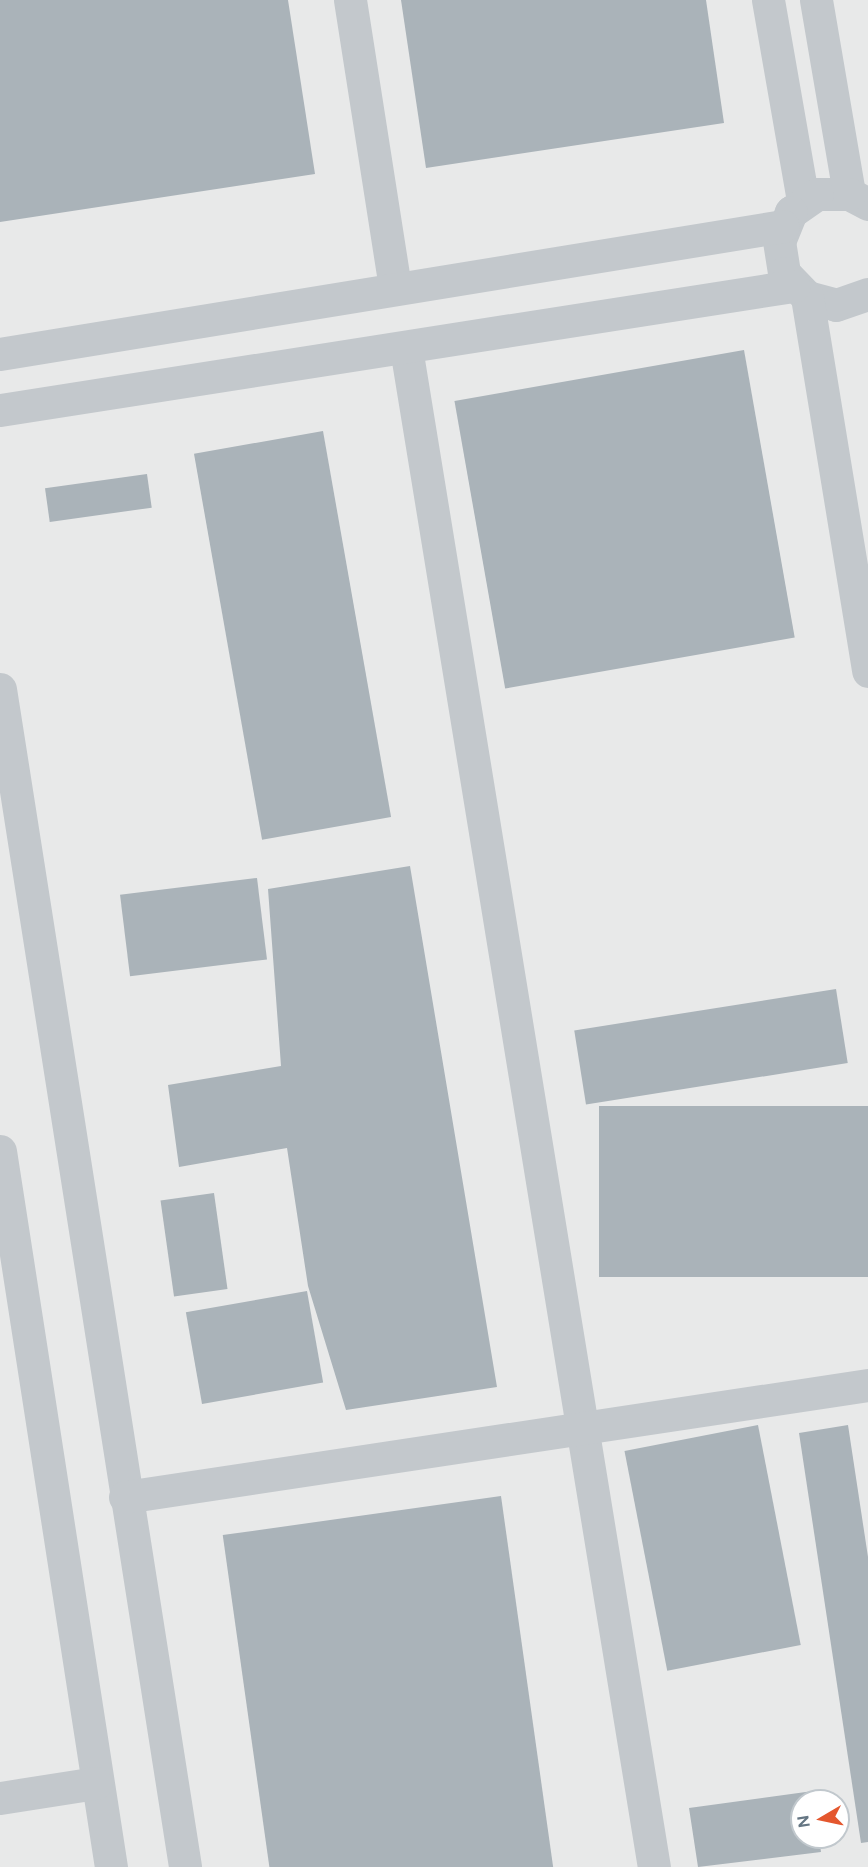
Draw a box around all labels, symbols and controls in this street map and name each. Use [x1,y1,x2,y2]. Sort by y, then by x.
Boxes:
north arrow [790,1789,850,1849]
text: N [793,1814,814,1829]

